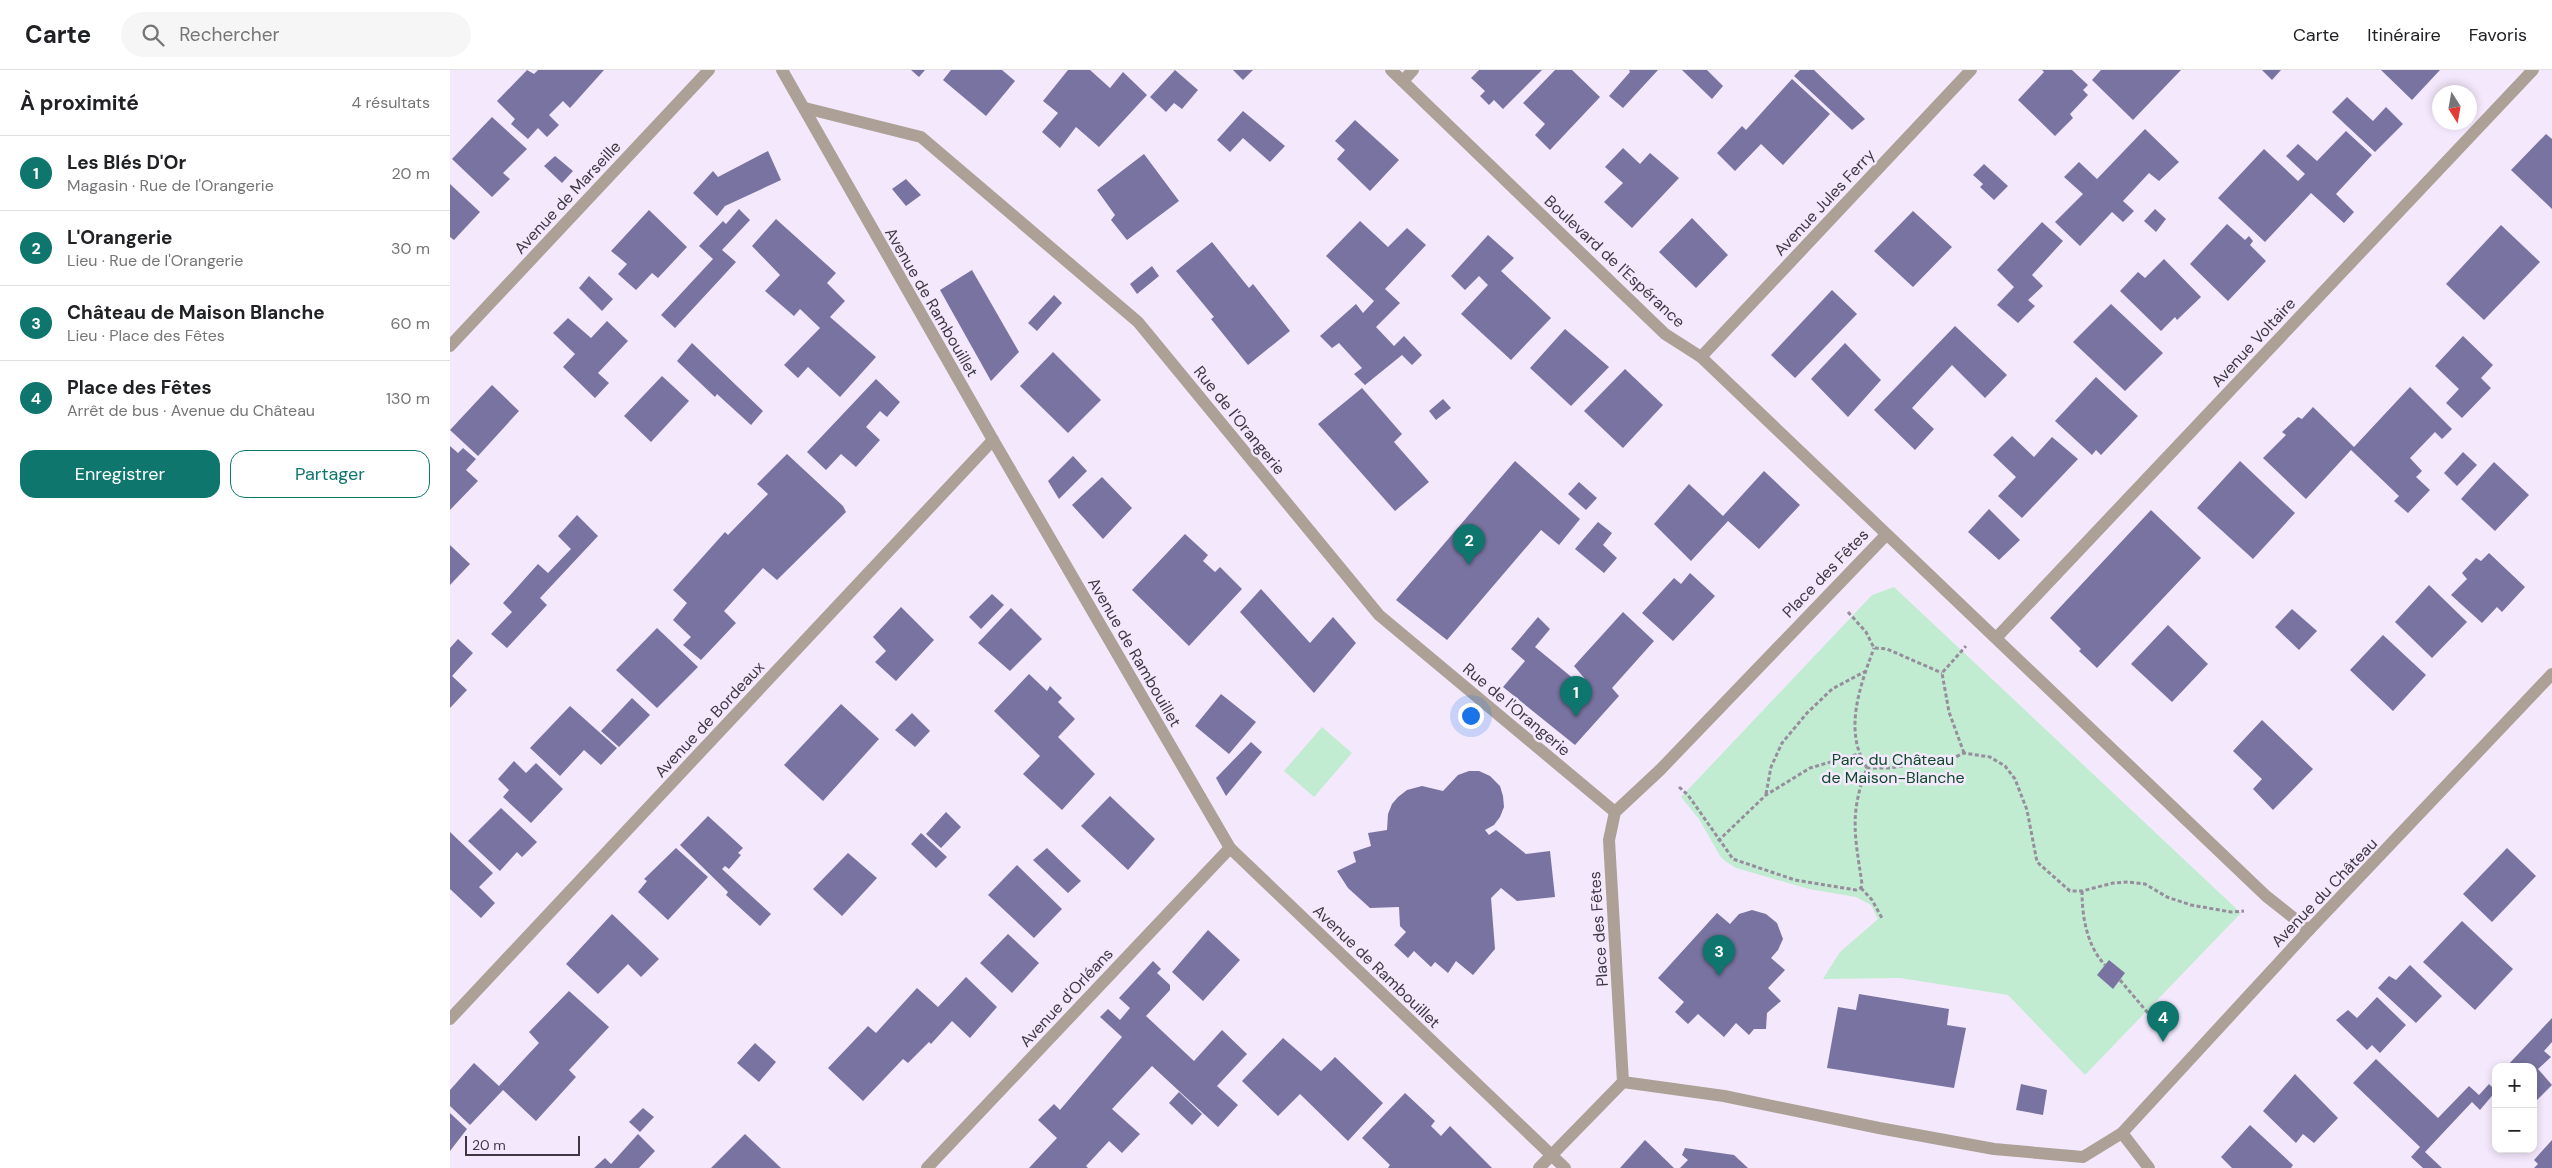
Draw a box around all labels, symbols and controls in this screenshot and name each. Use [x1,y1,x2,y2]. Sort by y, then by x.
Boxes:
search box [121,12,471,57]
text: Carte [25,19,91,50]
icon: search [139,21,167,49]
text: Rechercher [179,22,280,47]
text: Carte [2293,23,2339,47]
text: Itinéraire [2367,23,2441,47]
text: Favoris [2469,23,2527,47]
north arrow [2432,85,2477,130]
text: À proximité [20,89,139,117]
text: 4 résultats [352,92,430,113]
street label: Avenue de Marseille [509,136,625,258]
street label: Avenue Jules Ferry [1769,144,1879,260]
text: Les Blés D'Or [67,150,186,175]
text: 1 [33,163,39,184]
text: 20 m [391,163,430,184]
text: Magasin · Rue de l'Orangerie [67,175,274,196]
street label: Boulevard de l'Espérance [1540,191,1689,332]
street label: Avenue de Rambouillet [880,224,983,381]
text: L'Orangerie [67,225,173,250]
text: 2 [31,238,41,259]
text: 30 m [391,238,430,259]
text: Lieu · Rue de l'Orangerie [67,250,243,271]
street label: Avenue Voltaire [2207,293,2300,392]
text: Château de Maison Blanche [67,300,325,325]
text: 3 [31,313,41,334]
text: 60 m [390,313,430,334]
text: Lieu · Place des Fêtes [67,325,225,346]
street label: Rue de l'Orangerie [1189,362,1290,479]
text: Place des Fêtes [67,375,212,400]
text: 4 [31,388,41,409]
text: 130 m [386,388,430,409]
text: Arrêt de bus · Avenue du Château [67,400,315,421]
button: Enregistrer [20,450,220,498]
button: Partager [230,450,430,498]
pin: 2 [1453,524,1485,565]
street label: Place des Fêtes [1778,524,1873,622]
street label: Avenue de Rambouillet [1083,574,1186,731]
street label: Avenue de Bordeaux [650,657,769,782]
street label: Rue de l'Orangerie [1459,658,1575,761]
pin: 1 [1560,676,1592,717]
your location [1458,703,1484,729]
park label: Parc du Château de Maison-Blanche [1821,749,1965,788]
street label: Avenue du Château [2267,833,2382,952]
street label: Place des Fêtes [1584,871,1613,987]
street label: Avenue de Rambouillet [1309,900,1445,1033]
pin: 3 [1703,935,1735,976]
street label: Avenue d'Orléans [1015,943,1118,1051]
pin: 4 [2147,1001,2179,1042]
map controls [2492,1063,2537,1153]
button: + [2492,1063,2537,1108]
button: − [2492,1108,2537,1153]
scale bar [465,1133,580,1156]
text: 20 m [472,1136,506,1154]

